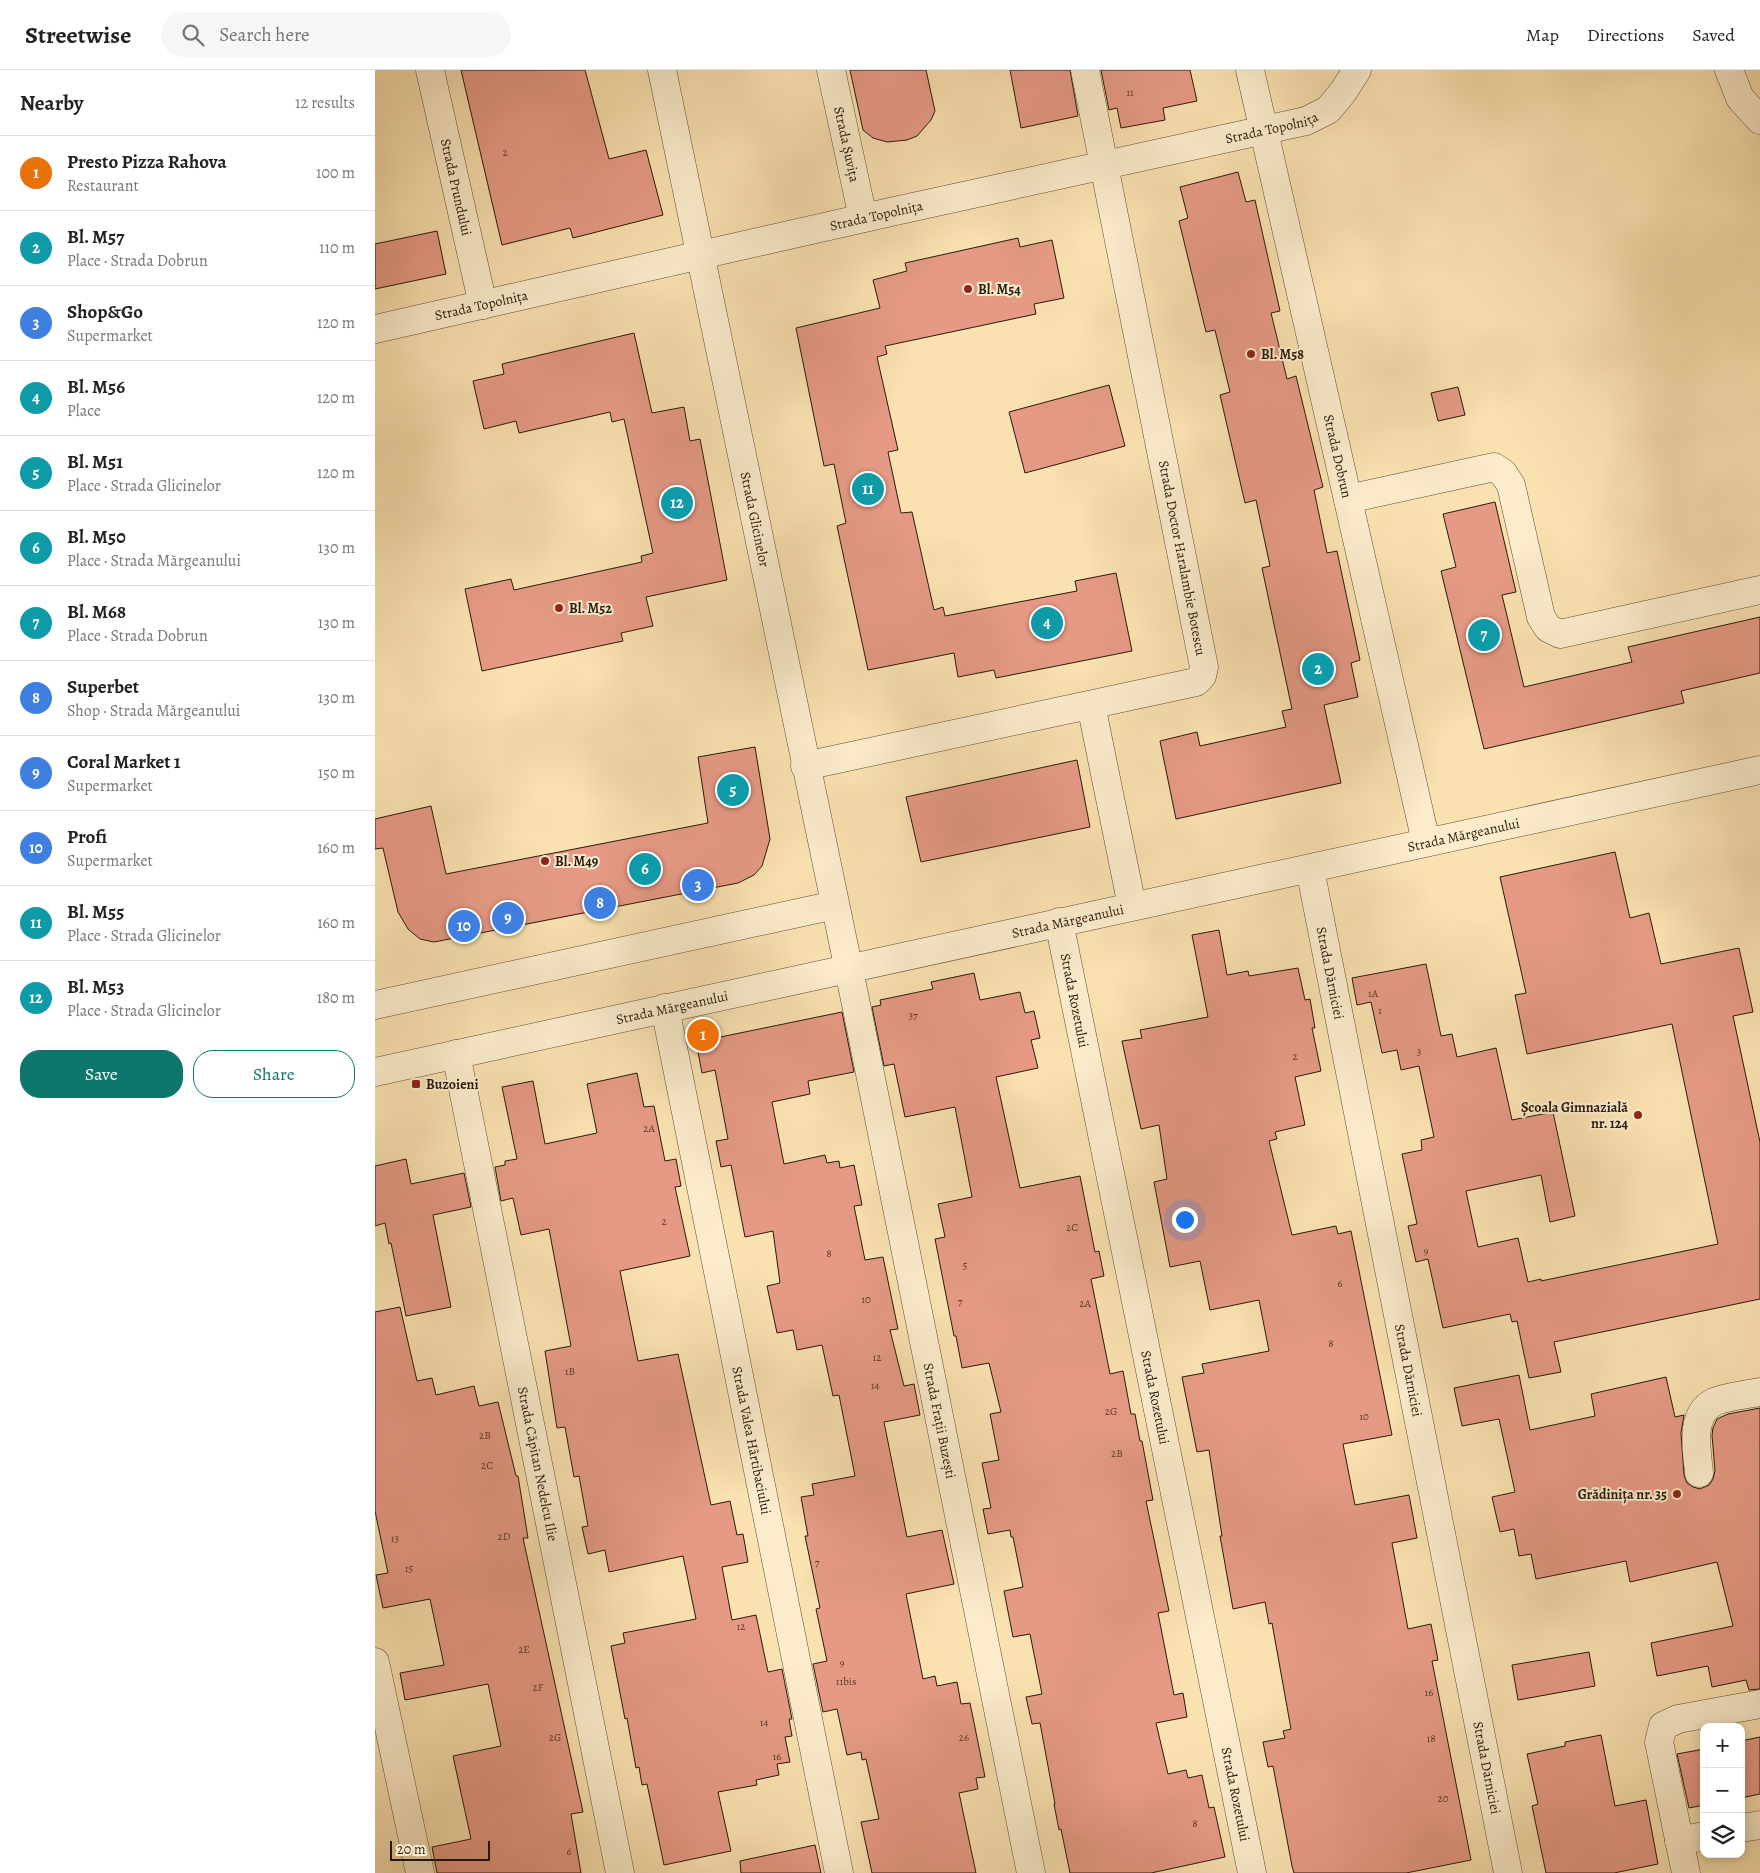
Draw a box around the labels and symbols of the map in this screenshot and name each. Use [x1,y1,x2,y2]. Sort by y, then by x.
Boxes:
house number: 11 [1126,85,1134,100]
street label: Strada Șuvița [830,105,865,184]
street label: Strada Topolnița [1223,107,1322,148]
street label: Strada Prundului [436,137,477,237]
house number: 2 [502,145,508,160]
street label: Strada Topolnița [828,196,925,235]
place label: Bl. M54 [978,280,1021,299]
marker: Bl. M54 [962,283,974,295]
street label: Strada Topolnița [433,285,530,325]
place label: Bl. M58 [1261,345,1304,364]
marker: Bl. M58 [1245,348,1257,360]
street label: Strada Dobrun [1319,412,1357,500]
street label: Strada Doctor Haralambie Botescu [1154,459,1210,658]
street label: Strada Glicinelor [736,470,775,569]
pin: 11 [852,470,884,508]
pin: 12 [661,484,693,522]
place label: Bl. M52 [569,599,612,618]
marker: Bl. M52 [553,602,565,614]
pin: 4 [1031,604,1063,642]
pin: 7 [1468,616,1500,654]
pin: 2 [1302,650,1334,688]
pin: 5 [717,771,749,809]
street label: Strada Mărgeanului [1406,813,1521,856]
pin: 6 [629,850,661,888]
place label: Bl. M49 [555,852,599,871]
marker: Bl. M49 [539,855,551,867]
pin: 3 [682,866,714,904]
pin: 8 [584,884,616,922]
pin: 9 [492,899,524,937]
street label: Strada Mărgeanului [1010,899,1126,942]
pin: 10 [448,907,480,945]
street label: Strada Dărniciei [1312,925,1349,1021]
street label: Strada Rozetului [1056,952,1094,1049]
street label: Strada Mărgeanului [614,986,730,1029]
house number: 1A [1368,986,1379,1001]
house number: 1 [1378,1003,1382,1018]
house number: 37 [908,1008,918,1023]
pin: 1 [687,1016,719,1054]
house number: 3 [1417,1044,1421,1059]
house number: 2 [1292,1049,1298,1064]
place label: Buzoieni [426,1075,479,1094]
marker: Buzoieni [410,1078,422,1090]
place label: Școala Gimnazială nr. 124 [1521,1098,1628,1133]
marker: Școala Gimnazială nr. 124 [1632,1109,1644,1121]
house number: 2A [643,1121,655,1136]
your location [1172,1207,1198,1233]
house number: 2 [661,1214,667,1229]
house number: 2C [1066,1220,1078,1235]
house number: 9 [1423,1243,1429,1258]
house number: 8 [826,1246,832,1261]
house number: 5 [963,1258,968,1273]
house number: 6 [1337,1276,1343,1291]
house number: 10 [861,1292,871,1307]
house number: 7 [958,1294,963,1309]
house number: 2A [1079,1296,1091,1311]
street label: Strada Dărniciei [1390,1322,1427,1418]
house number: 8 [1328,1336,1334,1351]
street label: Strada Rozetului [1137,1349,1174,1446]
house number: 12 [873,1350,882,1365]
street label: Strada Frații Buzești [919,1361,961,1480]
house number: 1B [565,1364,575,1379]
street label: Strada Valea Hârtibaciului [728,1365,776,1516]
house number: 14 [871,1378,879,1393]
street label: Strada Căpitan Nedelcu Ilie [513,1385,563,1543]
house number: 2G [1105,1404,1117,1419]
house number: 10 [1359,1409,1369,1424]
house number: 2B [479,1428,491,1443]
house number: 2B [1111,1446,1123,1461]
house number: 2C [481,1458,493,1473]
place label: Grădinița nr. 35 [1578,1485,1667,1504]
marker: Grădinița nr. 35 [1671,1488,1683,1500]
house number: 2D [498,1529,511,1544]
house number: 13 [391,1531,399,1546]
house number: 7 [815,1555,820,1570]
house number: 15 [405,1561,414,1576]
house number: 12 [737,1619,746,1634]
house number: 2E [518,1642,530,1657]
house number: 9 [839,1655,845,1670]
house number: 11bis [836,1674,856,1689]
house number: 2F [533,1680,544,1695]
house number: 16 [1425,1685,1433,1700]
house number: 14 [760,1715,768,1730]
street label: Strada Dărniciei [1469,1720,1506,1816]
house number: 2G [549,1730,561,1745]
house number: 26 [959,1730,969,1745]
house number: 18 [1426,1731,1436,1746]
street label: Strada Rozetului [1217,1745,1255,1843]
house number: 16 [773,1749,781,1764]
house number: 20 [1437,1791,1449,1806]
house number: 8 [1192,1816,1198,1831]
scale bar [390,1838,490,1861]
house number: 6 [566,1844,572,1859]

